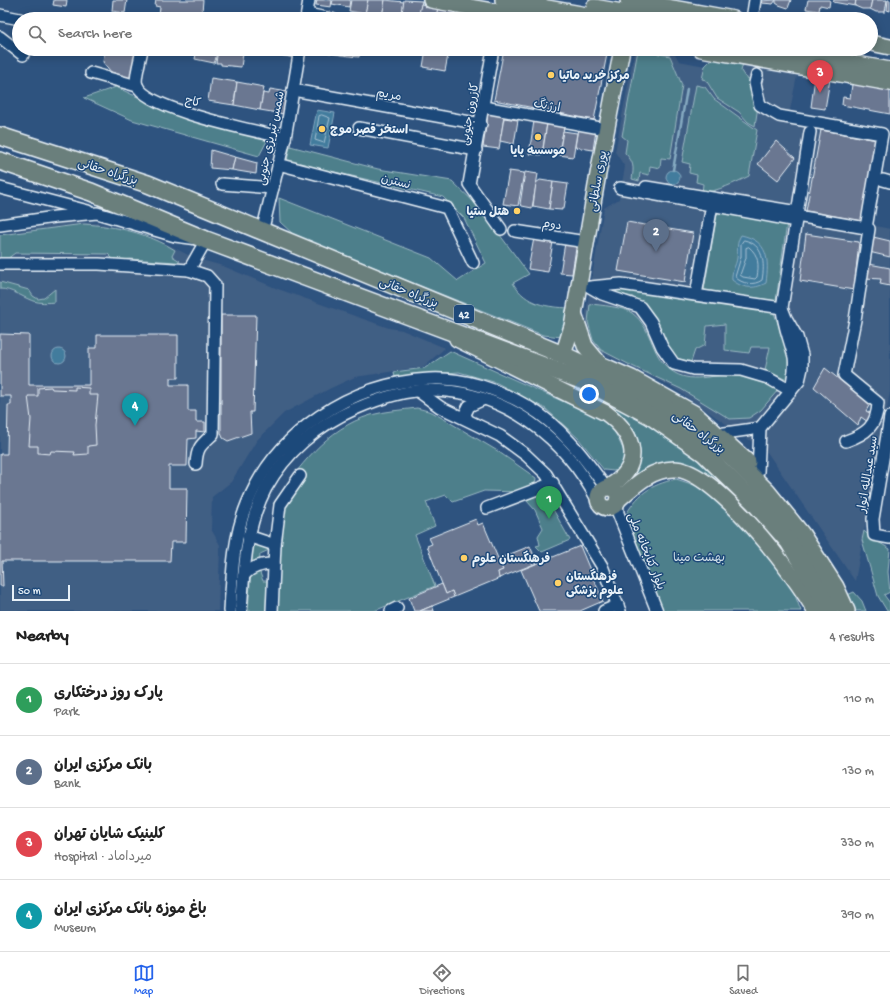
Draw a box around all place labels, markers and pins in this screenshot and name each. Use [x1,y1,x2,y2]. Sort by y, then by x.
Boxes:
pin: 3 [807,60,833,93]
marker: مرکز خرید ماتیا [546,70,556,80]
place label: مرکز خرید ماتیا [559,70,630,84]
place label: استخر قصر موج [330,123,408,138]
marker: استخر قصر موج [317,124,327,134]
marker: موسسه پایا [533,132,543,142]
place label: موسسه پایا [510,145,566,159]
place label: هتل ستیا [466,206,509,220]
marker: هتل ستیا [512,206,522,216]
pin: 2 [643,219,669,252]
pin: 4 [122,393,148,426]
pin: 1 [536,486,562,519]
place label: فرهنگستان علوم [472,550,550,567]
marker: فرهنگستان علوم [459,553,469,563]
place label: فرهنگستان علوم پزشکی [566,568,624,599]
marker: فرهنگستان علوم پزشکی [553,578,563,588]

